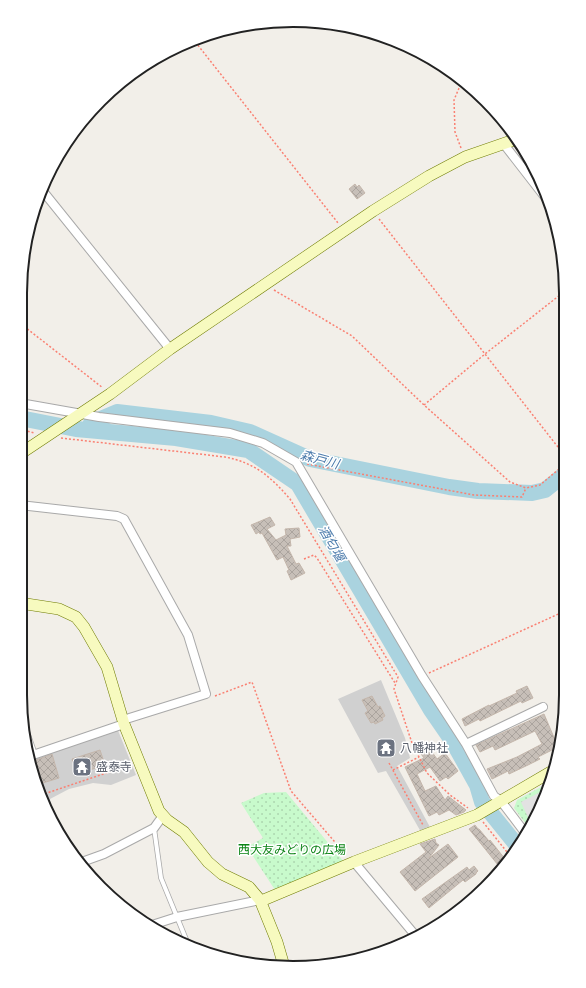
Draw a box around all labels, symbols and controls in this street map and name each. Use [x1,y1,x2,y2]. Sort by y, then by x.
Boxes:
water label: 森戸川 [299,445,343,473]
water label: 酒匂堰 [314,522,351,566]
temple icon: 八幡神社 [375,737,397,759]
place label: 八幡神社 [400,739,448,756]
temple icon: 盛泰寺 [71,756,93,778]
place label: 盛泰寺 [96,758,132,775]
park label: 西大友みどりの広場 [238,841,346,858]

